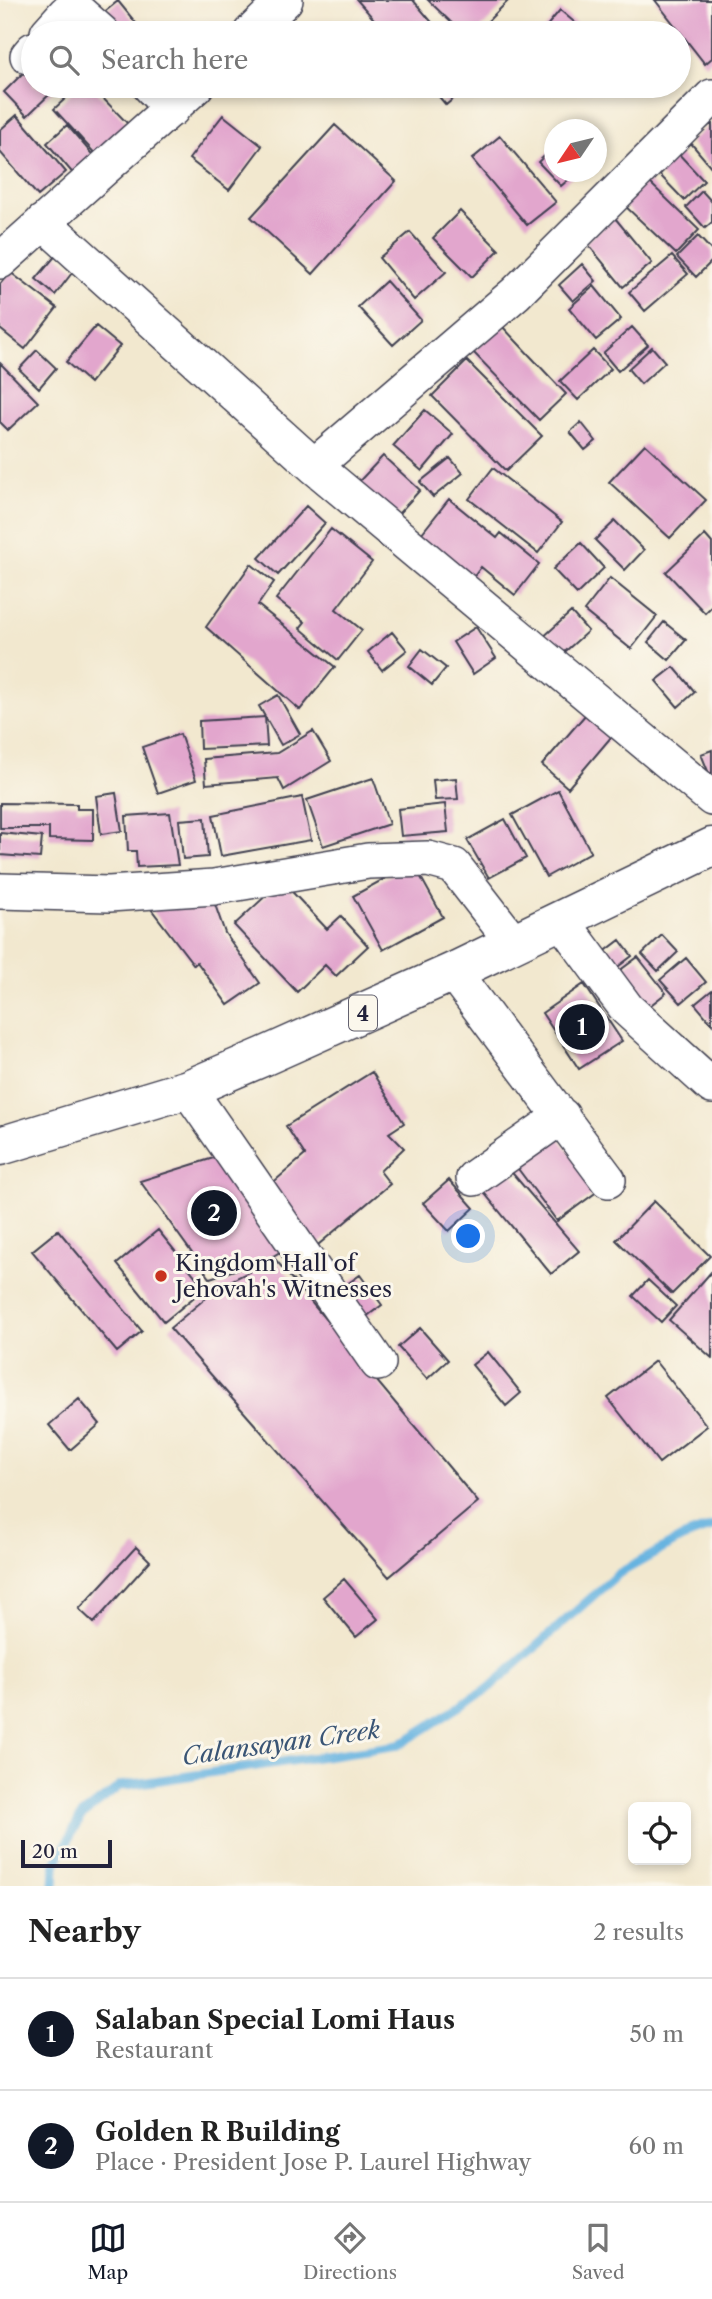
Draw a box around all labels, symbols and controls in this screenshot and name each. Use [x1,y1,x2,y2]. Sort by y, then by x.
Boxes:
search box [21,21,691,98]
icon: search [45,41,83,79]
text: Search here [101,44,248,76]
north arrow [544,119,607,182]
road number: 4 [349,996,377,1030]
pin: 1 [559,1001,605,1053]
pin: 2 [191,1187,237,1239]
your location [451,1219,485,1253]
place label: Kingdom Hall of Jehovah's Witnesses [172,1249,392,1303]
marker: Kingdom Hall of Jehovah's Witnesses [153,1268,169,1284]
water label: Calansayan Creek [180,1715,382,1771]
map controls [628,1802,691,1865]
button: locate [628,1802,691,1865]
scale bar [21,1837,112,1869]
text: 20 m [32,1840,78,1863]
text: Nearby [28,1913,141,1950]
text: 2 results [593,1918,684,1946]
text: Salaban Special Lomi Haus [95,2004,455,2036]
text: 1 [46,2020,56,2048]
text: 50 m [629,2020,684,2048]
text: Restaurant [95,2036,213,2064]
text: Golden R Building [95,2116,340,2148]
text: 2 [44,2132,58,2160]
text: 60 m [628,2132,684,2160]
text: Place · President Jose P. Laurel Highway [95,2148,531,2176]
tab: Map [87,2219,128,2284]
tab: Directions [303,2219,397,2284]
tab: Saved [572,2219,625,2284]

